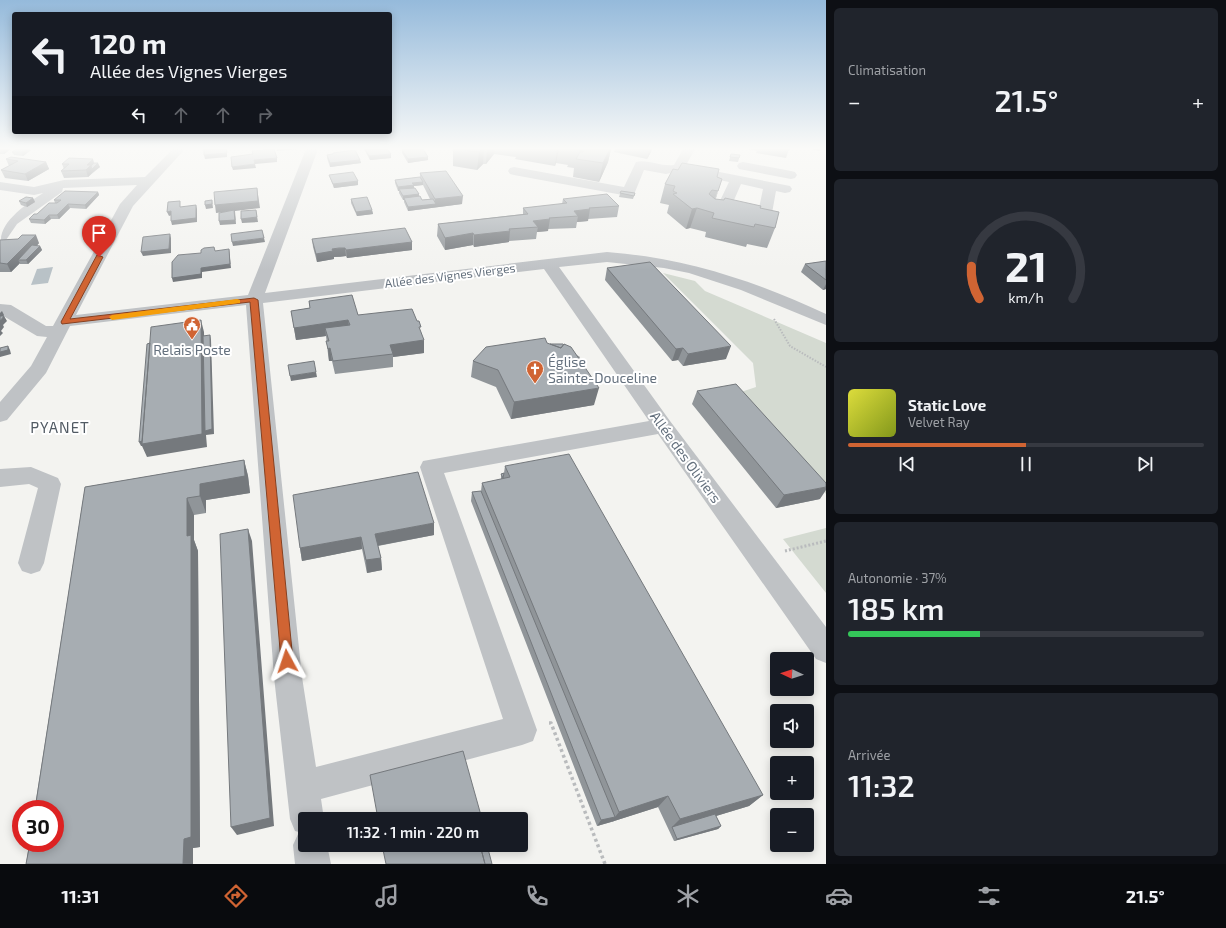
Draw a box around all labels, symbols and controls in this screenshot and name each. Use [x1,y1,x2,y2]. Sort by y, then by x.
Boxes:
text: 120 m [90,26,167,60]
icon: left [24,28,76,80]
text: Allée des Vignes Vierges [90,60,287,82]
text: Climatisation [848,62,926,78]
text: 21.5° [994,82,1058,118]
text: − [848,88,861,114]
text: + [1192,88,1204,114]
icon: left [128,104,150,126]
icon: ahead [170,104,192,126]
icon: ahead [212,104,234,126]
icon: right [254,104,276,126]
pin [82,216,116,257]
icon: arrive [88,222,110,244]
text: 21 [1005,240,1047,290]
street label: Allée des Vignes Vierges [384,260,516,290]
text: km/h [1008,288,1044,305]
public building icon: Relais Poste [182,315,202,340]
place label: Relais Poste [153,341,231,358]
place label: Église Sainte-Douceline [548,353,657,386]
church icon: Église Sainte-Douceline [525,359,545,384]
text: Static Love [908,396,986,414]
street label: Allée des Oliviers [647,408,725,506]
text: Velvet Ray [908,414,970,430]
district label: PYANET [30,418,90,436]
icon: previous [896,453,918,475]
icon: pause [1015,453,1037,475]
icon: next [1134,453,1156,475]
text: Autonomie · 37% [848,570,947,586]
text: 185 km [848,590,944,626]
position arrow [266,640,308,682]
north arrow [770,652,814,696]
map controls [770,652,814,852]
button: sound [770,704,814,748]
text: Arrivée [848,747,891,763]
button: + [770,756,814,800]
text: 11:32 [848,767,915,803]
speed limit sign: 30 [12,800,64,852]
button: − [770,808,814,852]
text: 11:32 · 1 min · 220 m [347,823,479,841]
icon: directions [222,882,250,910]
icon: music [373,882,401,910]
icon: phone [523,882,551,910]
icon: climate [674,882,702,910]
icon: car [825,882,853,910]
icon: filters [975,882,1003,910]
text: 11:31 [61,885,99,907]
text: 21.5° [1126,885,1165,907]

